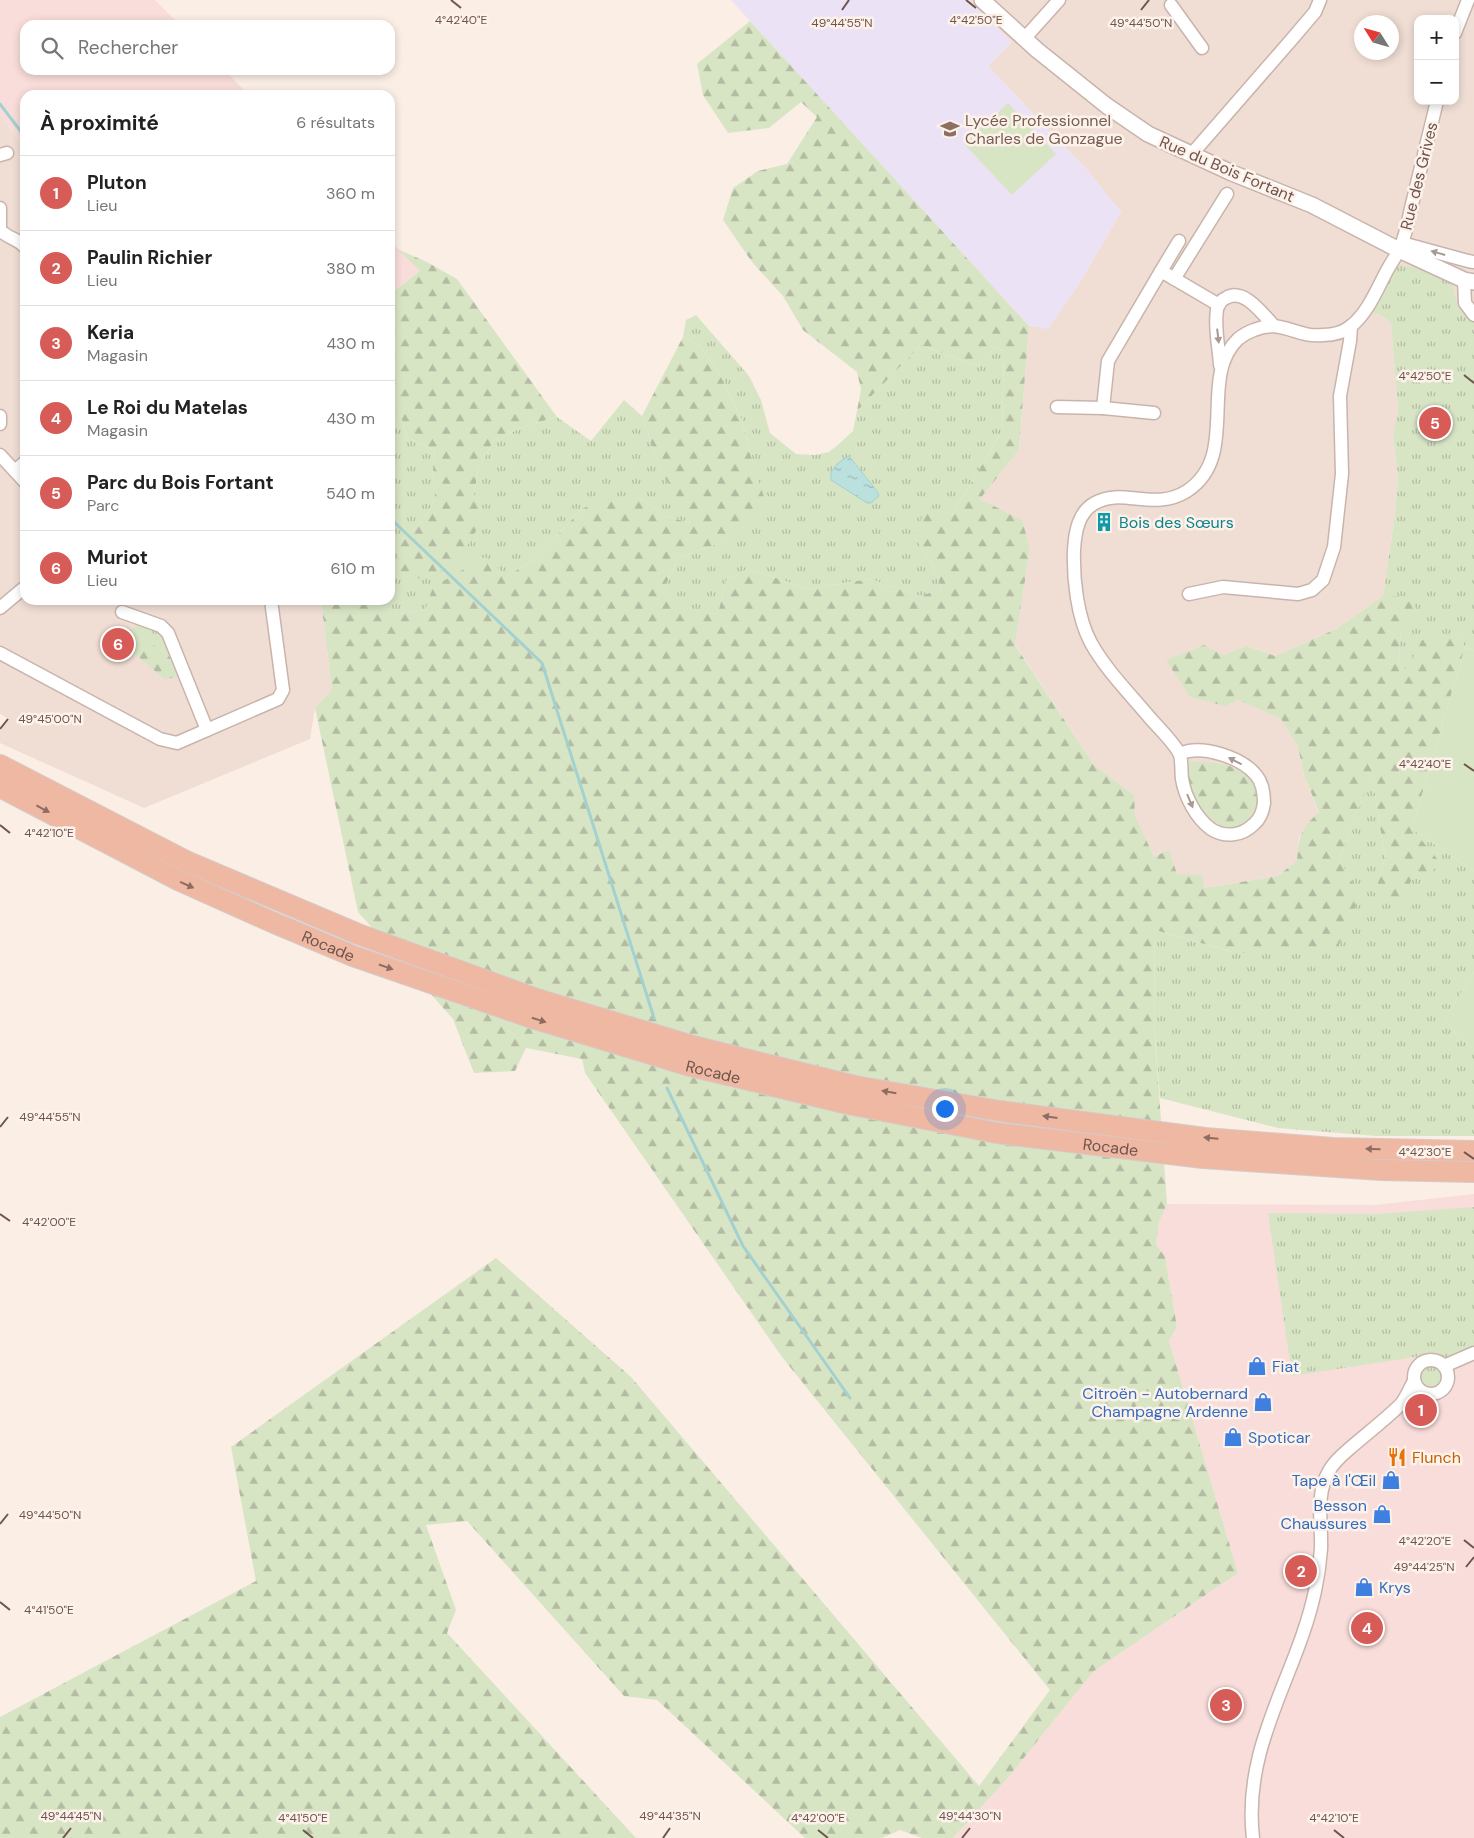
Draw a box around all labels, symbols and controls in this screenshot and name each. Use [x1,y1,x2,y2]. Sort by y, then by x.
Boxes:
text: 4°42'40"E [435,12,488,28]
text: 4°42'50"E [950,12,1003,28]
text: 49°44'55"N [811,15,873,31]
text: 49°44'50"N [1110,15,1172,31]
north arrow [1354,15,1399,60]
map controls [1414,15,1459,105]
button: + [1414,15,1459,60]
search box [20,20,395,75]
icon: search [38,34,66,62]
text: Rechercher [78,35,178,60]
button: − [1414,60,1459,105]
text: À proximité [40,109,159,137]
place label: Lycée Professionnel Charles de Gonzague [965,110,1123,149]
text: 6 résultats [296,112,375,133]
school or university icon: Lycée Professionnel Charles de Gonzague [939,118,961,140]
street label: Rue des Grives [1395,120,1443,232]
street label: Rue du Bois Fortant [1156,131,1298,207]
text: Pluton [87,170,147,195]
text: 1 [53,183,59,204]
text: 360 m [326,183,375,204]
text: Lieu [87,195,118,216]
text: Paulin Richier [87,245,212,270]
one-way arrow [1430,249,1446,257]
text: 2 [51,258,61,279]
text: 380 m [326,258,375,279]
text: Lieu [87,270,118,291]
text: Keria [87,320,134,345]
one-way arrow [1214,328,1222,344]
text: 3 [51,333,61,354]
text: 430 m [326,333,375,354]
text: Magasin [87,345,148,366]
text: 4°42'50"E [1399,368,1452,384]
text: Le Roi du Matelas [87,395,248,420]
pin: 5 [1419,404,1451,442]
text: 4 [51,408,61,429]
text: 430 m [326,408,375,429]
text: Magasin [87,420,148,441]
text: Parc du Bois Fortant [87,470,274,495]
text: 5 [51,483,61,504]
text: 540 m [326,483,375,504]
text: Parc [87,495,119,516]
building icon: Bois des Sœurs [1093,511,1115,533]
place label: Bois des Sœurs [1119,512,1234,533]
text: Muriot [87,545,148,570]
text: 6 [51,558,61,579]
text: 610 m [331,558,375,579]
text: Lieu [87,570,118,591]
pin: 6 [102,625,134,663]
text: 49°45'00"N [18,711,82,727]
one-way arrow [1228,756,1242,764]
text: 4°42'40"E [1399,756,1452,772]
one-way arrow [1187,794,1195,808]
one-way arrow [36,805,50,813]
text: 4°42'10"E [24,825,74,841]
one-way arrow [180,881,194,889]
street label: Rocade [299,925,358,966]
one-way arrow [378,964,393,971]
one-way arrow [532,1017,547,1025]
street label: Rocade [684,1055,743,1088]
one-way arrow [881,1087,897,1095]
your location [932,1096,958,1122]
text: 49°44'55"N [19,1109,81,1125]
one-way arrow [1041,1113,1057,1121]
street label: Rocade [1082,1133,1140,1161]
one-way arrow [1202,1134,1218,1142]
one-way arrow [1365,1144,1381,1152]
text: 4°42'30"E [1398,1144,1452,1160]
text: 4°42'00"E [22,1214,76,1230]
shop icon: Fiat [1246,1355,1268,1377]
place label: Fiat [1272,1356,1299,1377]
place label: Citroën - Autobernard Champagne Ardenne [1082,1383,1248,1422]
shop icon: Citroën - Autobernard Champagne Ardenne [1252,1391,1274,1413]
pin: 1 [1405,1391,1437,1429]
shop icon: Spoticar [1222,1426,1244,1448]
place label: Spoticar [1248,1427,1310,1448]
restaurant icon: Flunch [1386,1446,1408,1468]
place label: Flunch [1412,1447,1461,1468]
shop icon: Tape à l'Œil [1380,1469,1402,1491]
place label: Tape à l'Œil [1292,1470,1376,1491]
place label: Besson Chaussures [1280,1495,1367,1534]
shop icon: Besson Chaussures [1371,1503,1393,1525]
text: 49°44'50"N [19,1507,81,1523]
text: 4°42'20"E [1399,1533,1452,1549]
pin: 2 [1285,1552,1317,1590]
text: 49°44'25"N [1393,1559,1455,1575]
shop icon: Krys [1353,1576,1375,1598]
place label: Krys [1379,1577,1411,1598]
text: 4°41'50"E [24,1602,74,1618]
pin: 4 [1351,1609,1383,1647]
pin: 3 [1210,1686,1242,1724]
text: 49°44'45"N [41,1808,101,1824]
text: 49°44'35"N [639,1808,701,1824]
text: 49°44'30"N [939,1808,1001,1824]
text: 4°41'50"E [278,1810,328,1826]
text: 4°42'00"E [791,1810,845,1826]
text: 4°42'10"E [1309,1810,1359,1826]

